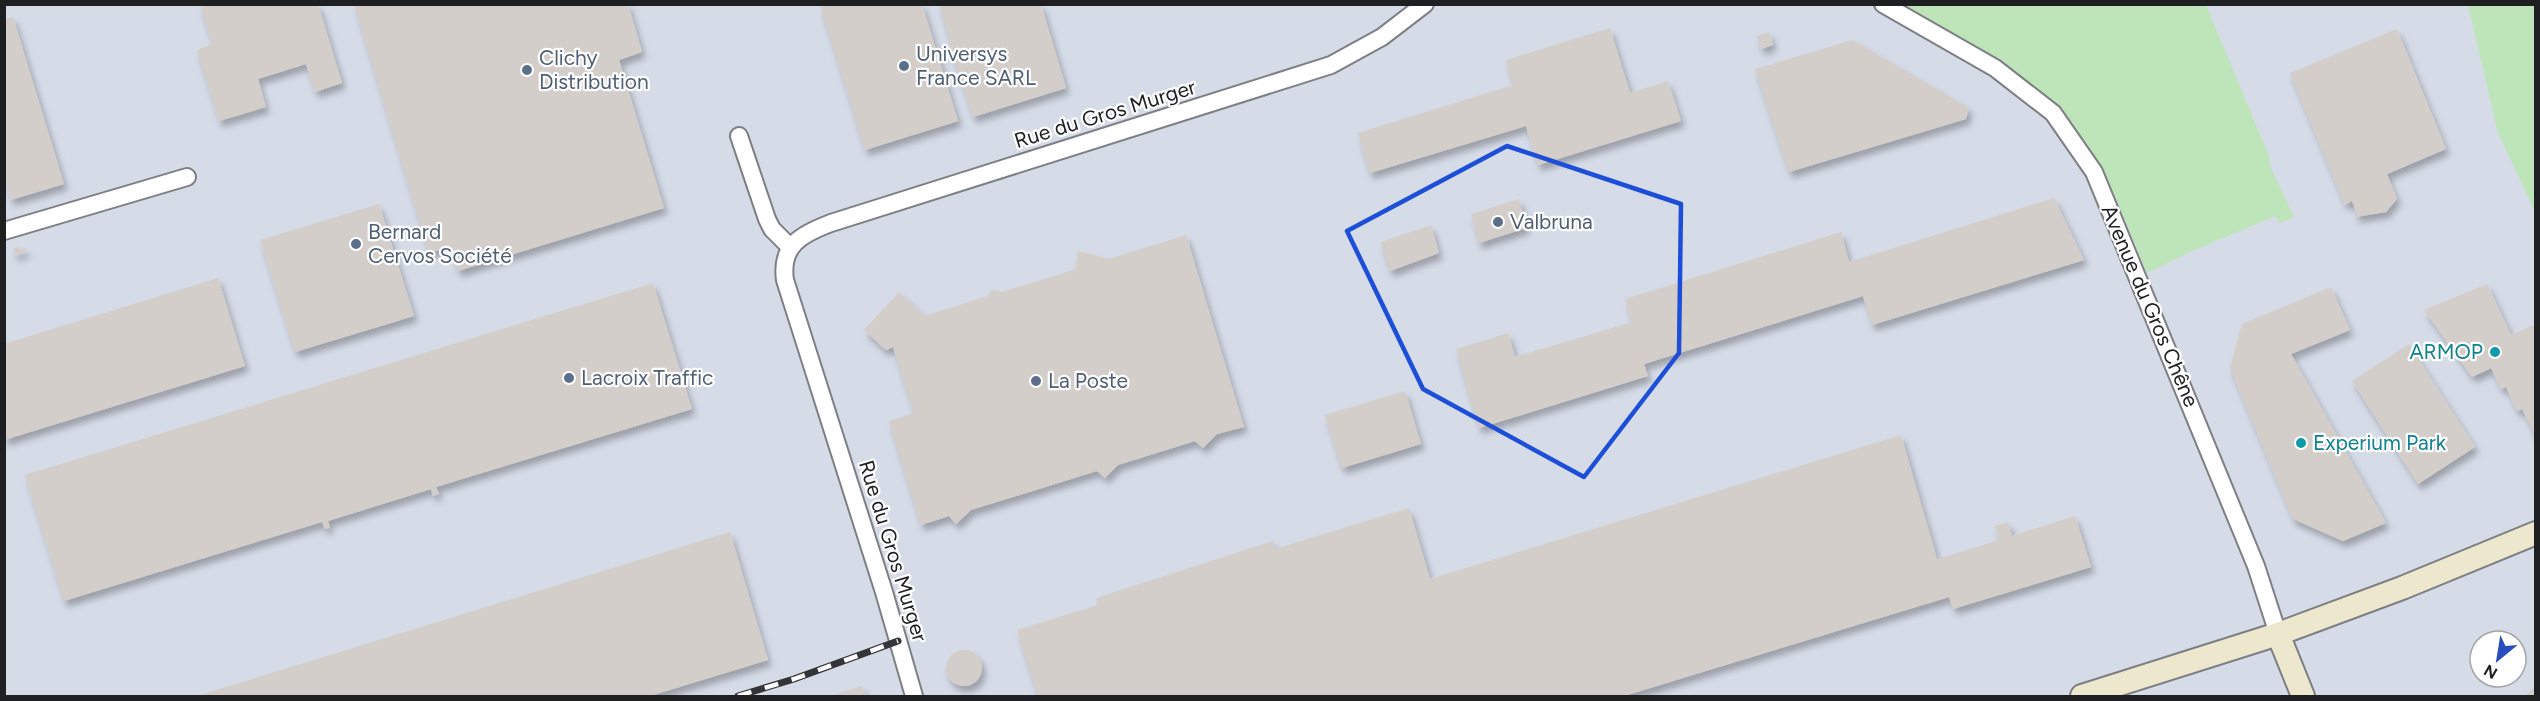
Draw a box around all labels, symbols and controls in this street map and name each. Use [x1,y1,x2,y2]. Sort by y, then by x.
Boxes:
place label: Universys France SARL [916,41,1036,90]
place label: Clichy Distribution [539,45,649,94]
marker: Universys France SARL [897,59,911,73]
marker: Clichy Distribution [520,63,534,77]
street label: Rue du Gros Murger [1011,74,1199,153]
street label: Avenue du Gros Chêne [2097,201,2204,411]
place label: Valbruna [1510,209,1593,234]
marker: Valbruna [1491,215,1505,229]
place label: Bernard Cervos Société [368,219,512,268]
marker: Bernard Cervos Société [349,237,363,251]
place label: ARMOP [2409,339,2483,364]
marker: ARMOP [2488,345,2502,359]
place label: Lacroix Traffic [581,365,713,390]
place label: La Poste [1048,368,1128,393]
marker: Lacroix Traffic [562,371,576,385]
marker: La Poste [1029,374,1043,388]
place label: Experium Park [2313,430,2447,455]
marker: Experium Park [2294,436,2308,450]
street label: Rue du Gros Murger [854,457,933,645]
north arrow [2468,629,2528,689]
text: N [2481,660,2501,683]

